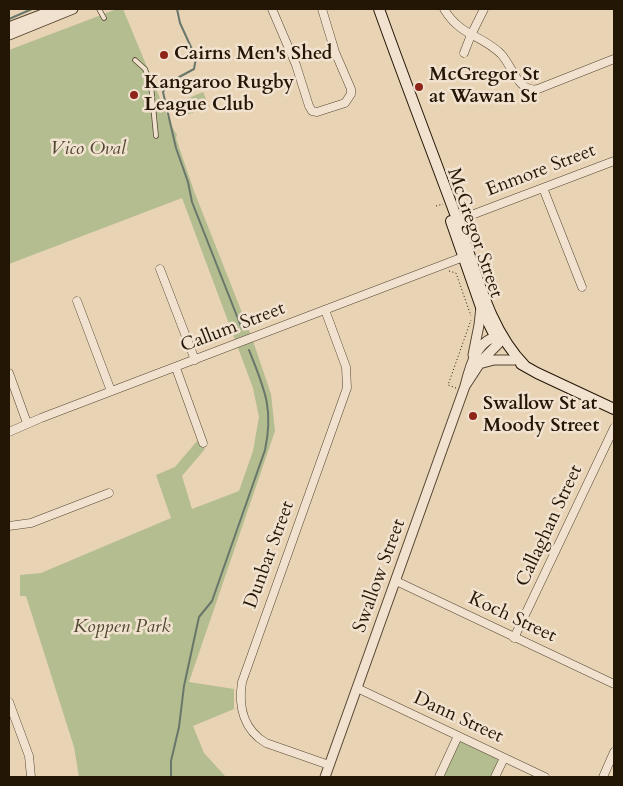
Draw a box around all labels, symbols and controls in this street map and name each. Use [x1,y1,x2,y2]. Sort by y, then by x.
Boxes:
place label: Cairns Men's Shed [174,44,332,66]
marker: Cairns Men's Shed [158,49,170,61]
place label: McGregor St at Wawan St [429,65,539,109]
place label: Kangaroo Rugby League Club [144,73,294,117]
marker: McGregor St at Wawan St [413,81,425,93]
marker: Kangaroo Rugby League Club [128,89,140,101]
park label: Vico Oval [50,139,126,161]
street label: Enmore Street [483,140,599,202]
street label: McGregor Street [441,165,507,301]
street label: Callum Street [178,298,288,358]
place label: Swallow St at Moody Street [483,394,599,438]
marker: Swallow St at Moody Street [467,410,479,422]
street label: Callaghan Street [512,462,588,590]
street label: Dunbar Street [240,498,300,612]
street label: Swallow Street [349,516,411,636]
street label: Koch Street [464,588,560,648]
park label: Koppen Park [73,617,171,639]
street label: Dann Street [410,687,506,749]

